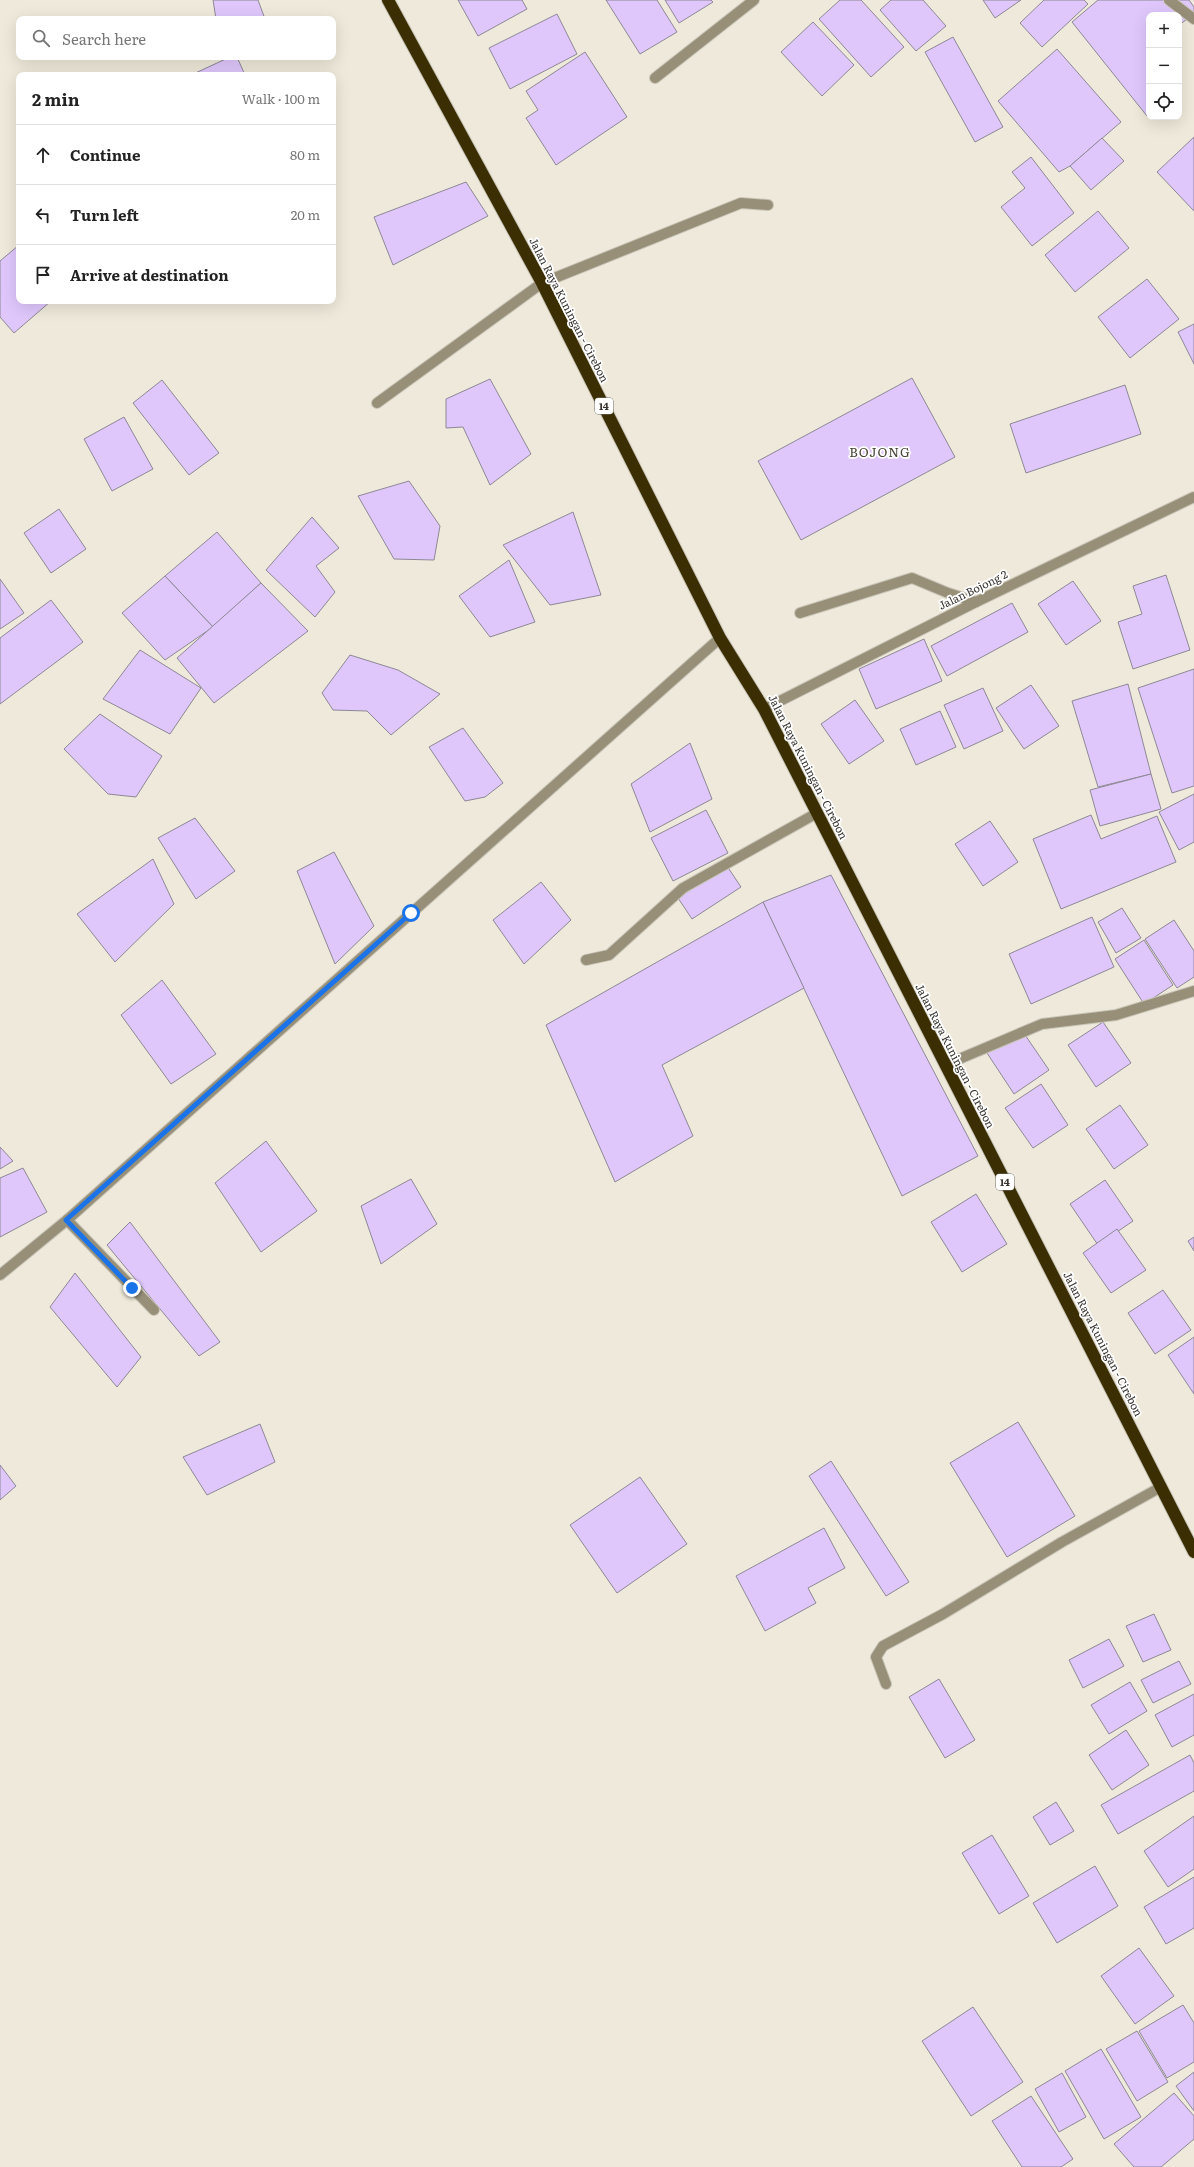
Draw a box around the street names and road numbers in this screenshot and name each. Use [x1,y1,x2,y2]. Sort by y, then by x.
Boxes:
street label: Jalan Raya Kuningan - Cirebon [526,234,613,385]
road number: 14 [595,398,613,414]
street label: Jalan Bojong 2 [935,565,1010,613]
street label: Jalan Raya Kuningan - Cirebon [765,691,852,842]
street label: Jalan Raya Kuningan - Cirebon [912,980,999,1131]
road number: 14 [996,1174,1014,1190]
street label: Jalan Raya Kuningan - Cirebon [1060,1268,1147,1419]

